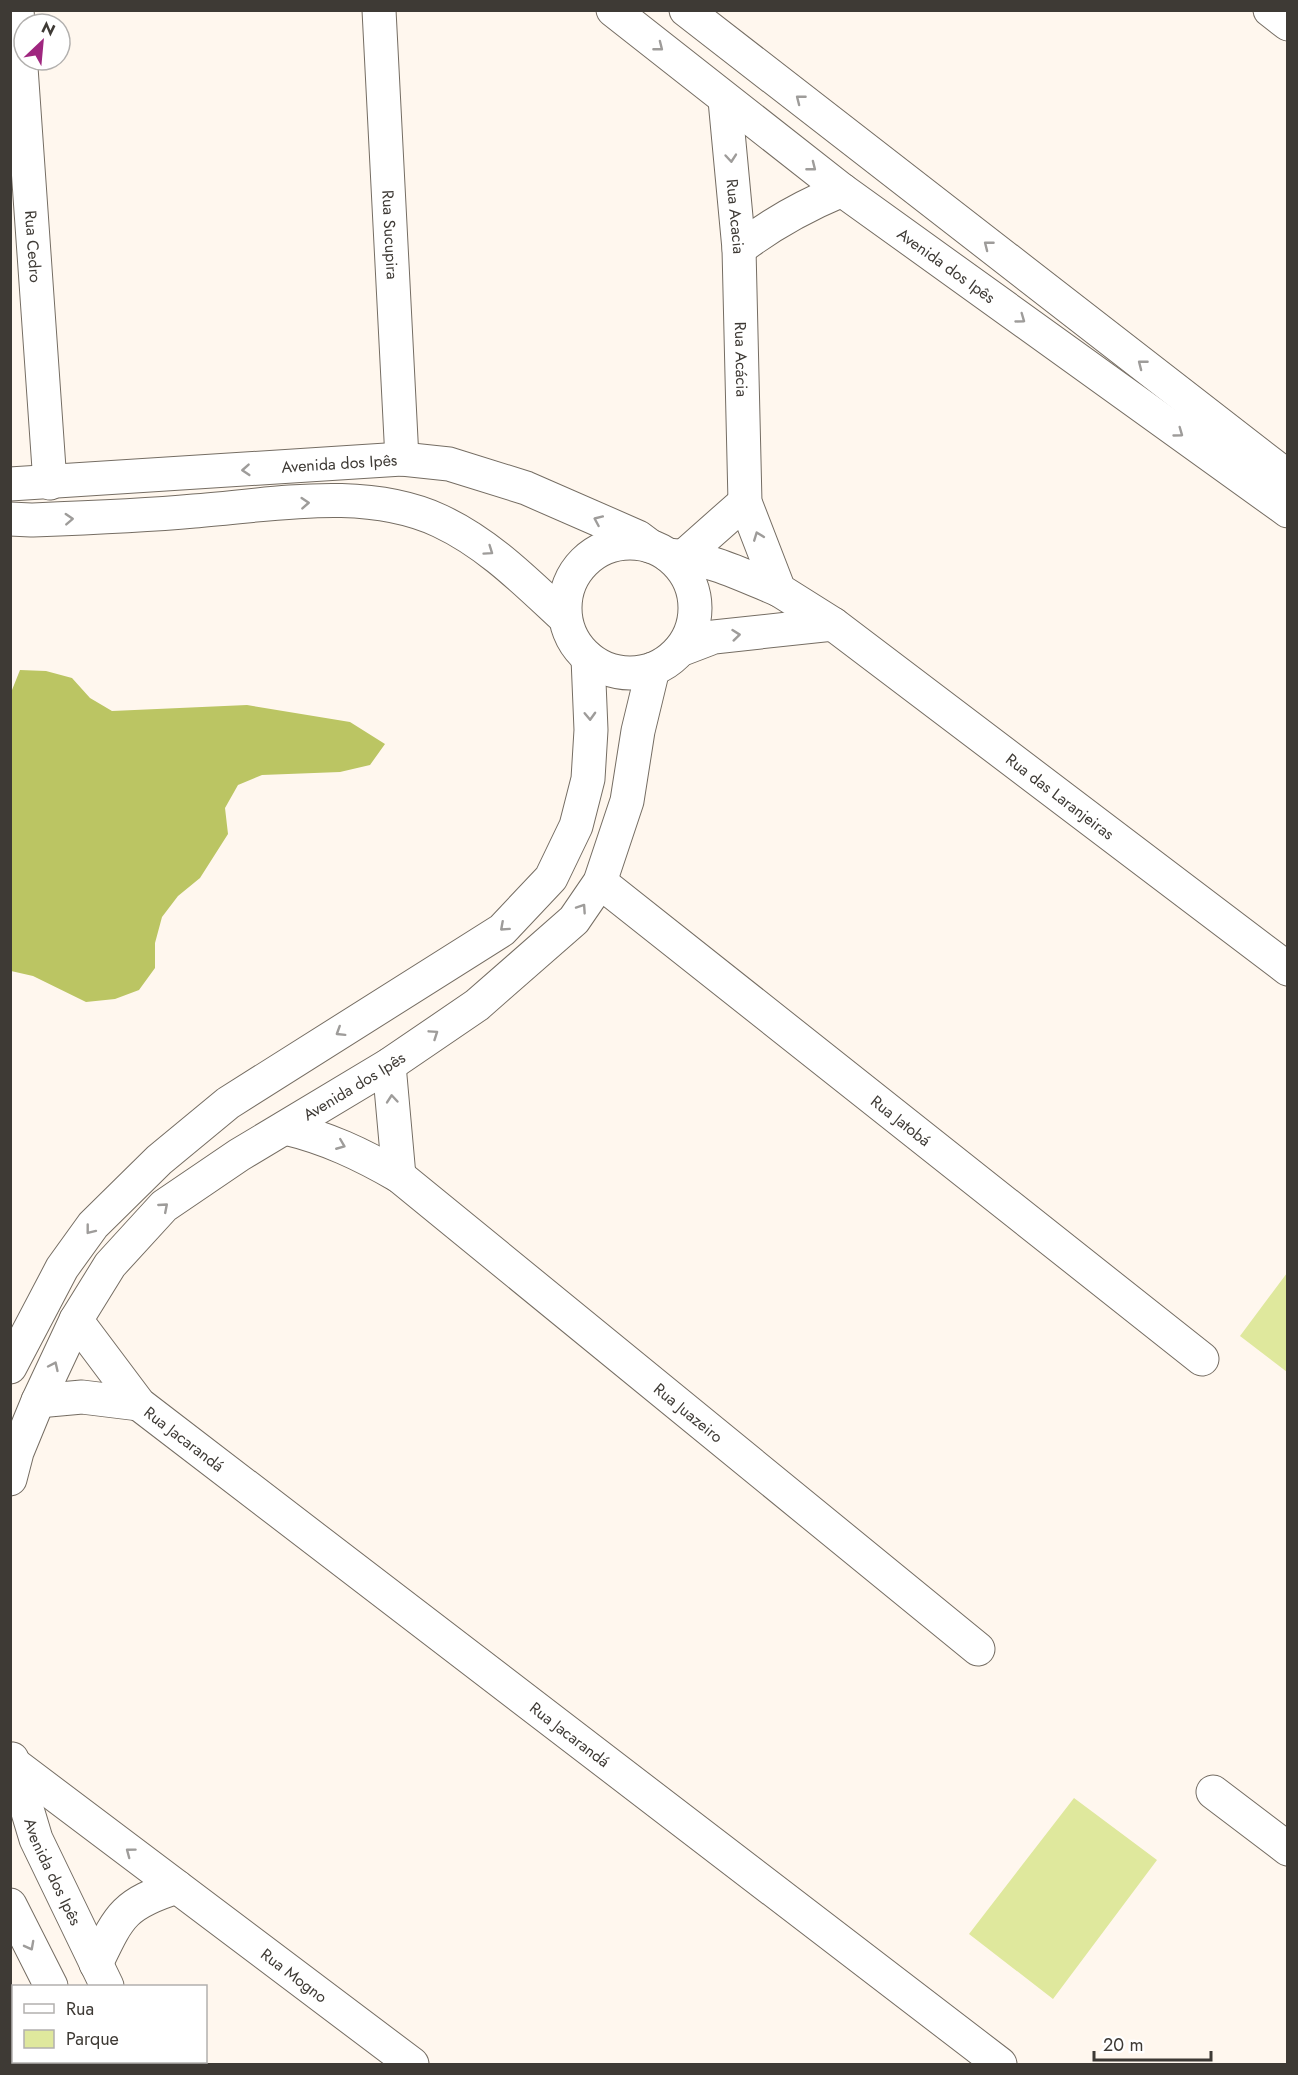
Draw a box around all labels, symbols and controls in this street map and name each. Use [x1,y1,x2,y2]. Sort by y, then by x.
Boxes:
north arrow [12,12,72,72]
text: N [38,16,59,42]
one-way arrow [652,39,663,50]
one-way arrow [796,96,807,107]
one-way arrow [724,154,737,163]
one-way arrow [806,159,817,170]
street label: Rua Acacia [721,178,751,254]
street label: Rua Sucupira [377,189,404,280]
street label: Rua Cedro [20,210,47,284]
street label: Avenida dos Ipês [893,222,1000,308]
one-way arrow [983,241,994,252]
one-way arrow [1014,312,1025,323]
street label: Rua Acácia [729,321,754,397]
one-way arrow [1137,361,1148,372]
one-way arrow [1172,426,1183,437]
street label: Avenida dos Ipês [281,448,398,478]
one-way arrow [242,463,251,476]
one-way arrow [301,497,310,510]
one-way arrow [64,512,73,525]
one-way arrow [594,515,605,527]
one-way arrow [753,531,766,542]
one-way arrow [483,544,494,555]
one-way arrow [732,629,741,642]
one-way arrow [584,712,596,721]
street label: Rua das Laranjeiras [1001,748,1119,845]
one-way arrow [575,904,586,915]
one-way arrow [500,920,511,931]
one-way arrow [336,1025,346,1037]
one-way arrow [428,1030,439,1041]
street label: Avenida dos Ipês [298,1046,410,1126]
street label: Rua Jatobá [866,1089,936,1152]
one-way arrow [386,1095,399,1104]
one-way arrow [334,1138,345,1150]
one-way arrow [157,1203,168,1214]
one-way arrow [86,1224,97,1235]
one-way arrow [47,1362,59,1373]
street label: Rua Juazeiro [649,1377,728,1448]
street label: Rua Jacarandá [139,1401,229,1477]
street label: Rua Jacarandá [525,1696,615,1772]
street label: Avenida dos Ipês [19,1815,87,1929]
one-way arrow [125,1848,136,1859]
one-way arrow [22,1940,34,1951]
street label: Rua Mogno [256,1943,333,2008]
legend [12,1985,207,2063]
text: Rua [66,1996,94,2022]
scale bar [1094,2024,1211,2062]
text: Parque [66,2026,119,2052]
text: 20 m [1103,2032,1143,2058]

